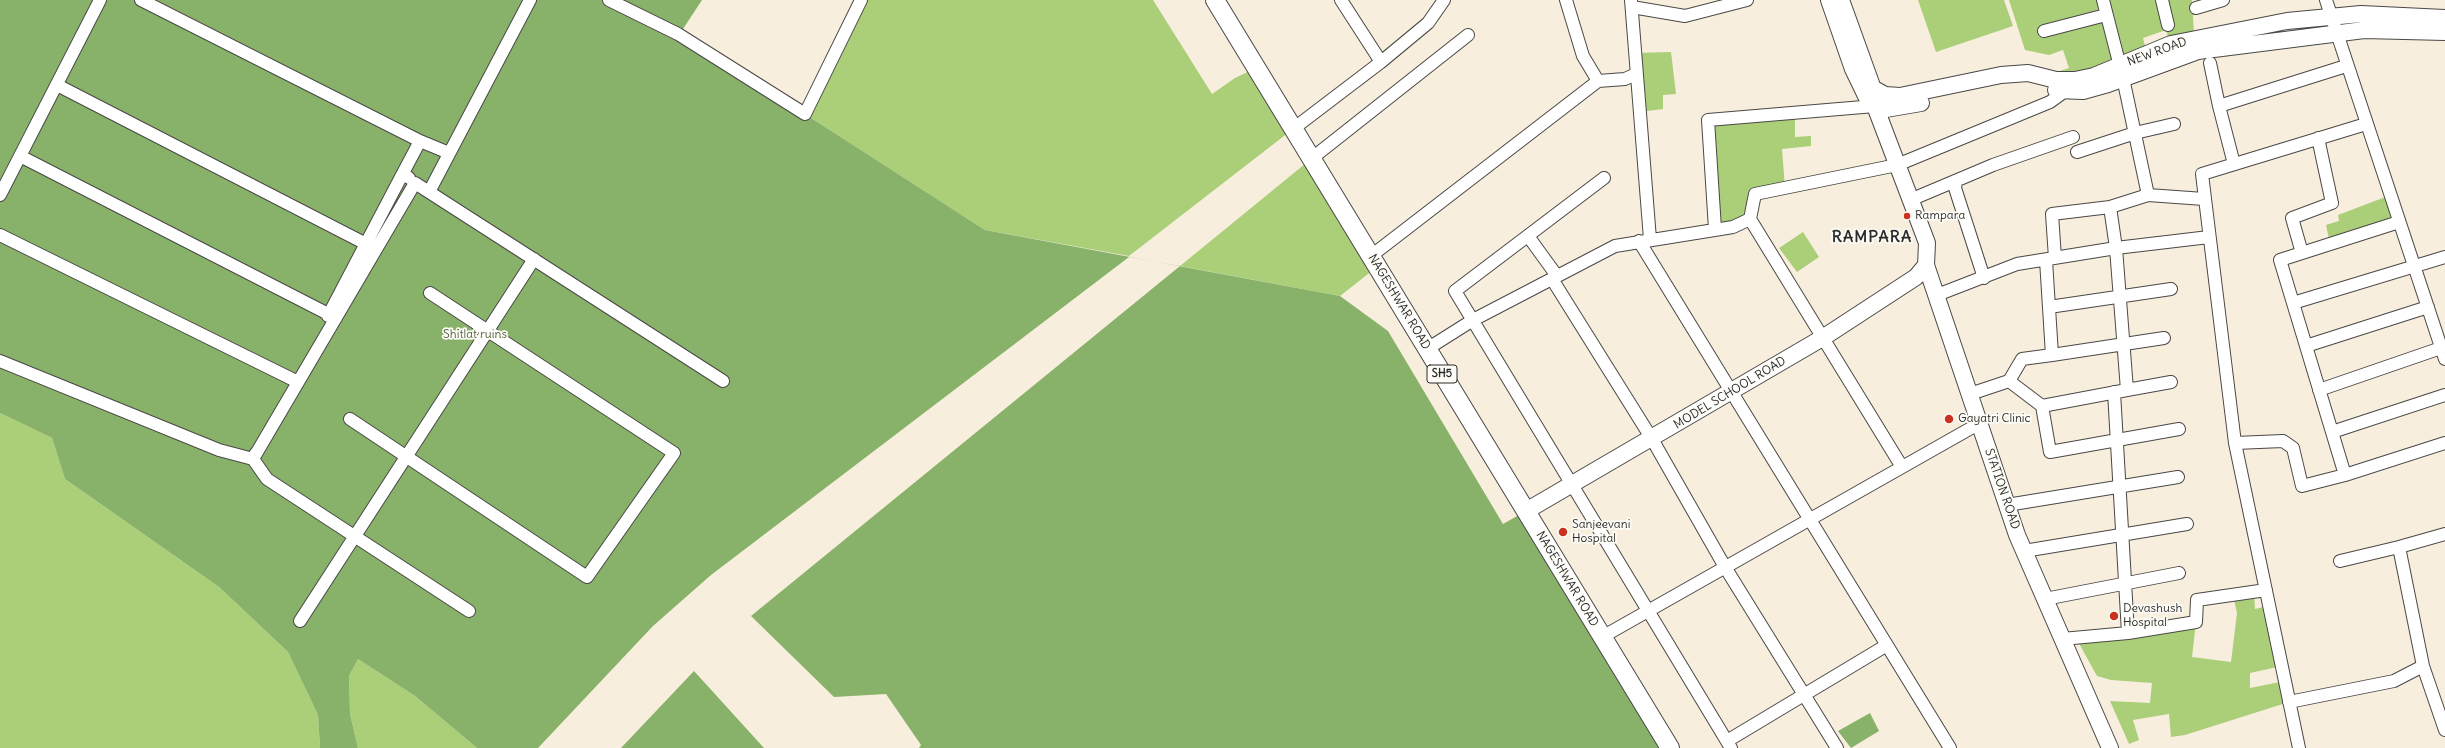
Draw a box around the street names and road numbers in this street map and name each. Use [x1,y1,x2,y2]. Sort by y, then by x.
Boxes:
street label: NEW ROAD [2125,35,2189,69]
street label: NAGESHWAR ROAD [1365,252,1433,352]
street label: MODEL SCHOOL ROAD [1671,354,1789,432]
road number: SH5 [1427,365,1457,383]
street label: STATION ROAD [1981,447,2023,531]
street label: NAGESHWAR ROAD [1533,529,1601,629]

